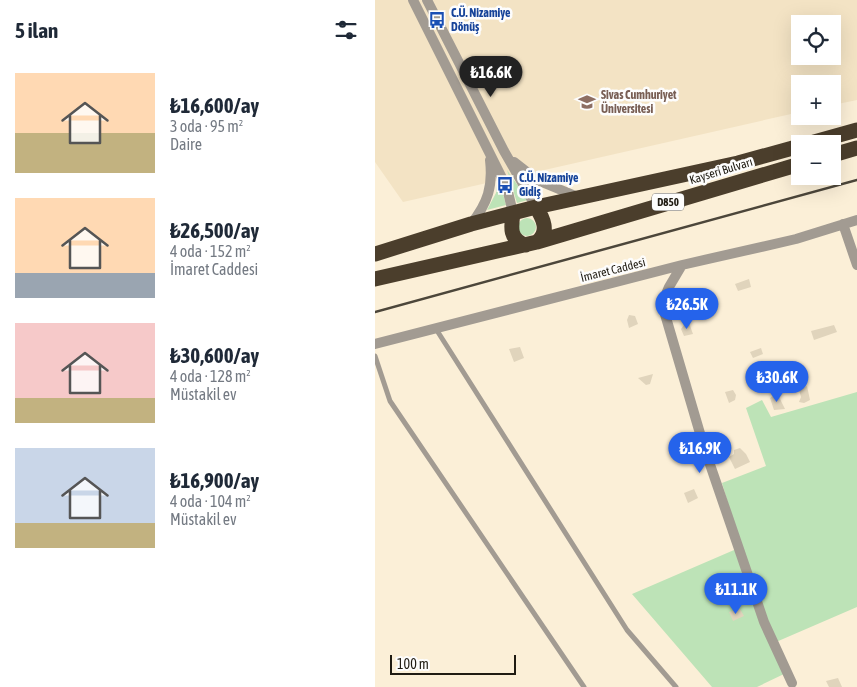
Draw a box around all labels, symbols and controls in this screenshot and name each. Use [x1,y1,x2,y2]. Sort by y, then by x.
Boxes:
place label: C.Ü. Nizamiye Dönüş [451,5,511,34]
bus stop icon: C.Ü. Nizamiye Dönüş [427,10,447,30]
map controls [791,15,841,185]
button: locate [791,15,841,65]
icon: filters [332,16,360,44]
text: 5 ilan [15,18,58,42]
pin: ₺16.6K [450,56,532,98]
text: ₺16.6K [470,63,512,81]
button: + [791,75,841,125]
place label: Sivas Cumhuriyet Üniversitesi [601,88,677,116]
school or university icon: Sivas Cumhuriyet Üniversitesi [577,92,597,112]
icon: home [55,93,115,153]
text: ₺16,600/ay [170,93,259,117]
text: 3 oda · 95 m² [170,117,243,135]
text: Daire [170,135,202,153]
button: − [791,135,841,185]
street label: Kayseri Bulvarı [688,155,754,187]
place label: C.Ü. Nizamiye Gidiş [519,170,579,199]
bus stop icon: C.Ü. Nizamiye Gidiş [495,175,515,195]
road number: D850 [652,193,684,210]
icon: home [55,218,115,278]
text: ₺26,500/ay [170,218,259,242]
text: 4 oda · 152 m² [170,242,251,260]
street label: İmaret Caddesi [579,255,647,285]
text: İmaret Caddesi [170,260,258,278]
pin: ₺26.5K [646,288,728,330]
text: ₺26.5K [666,295,708,313]
icon: home [55,343,115,403]
text: ₺30,600/ay [170,343,259,367]
pin: ₺30.6K [736,360,818,403]
text: 4 oda · 128 m² [170,367,251,385]
text: ₺30.6K [756,368,798,386]
text: Müstakil ev [170,385,237,403]
pin: ₺16.9K [659,432,741,474]
text: ₺16.9K [679,439,721,457]
icon: home [55,468,115,528]
text: ₺16,900/ay [170,468,259,492]
text: 4 oda · 104 m² [170,492,251,510]
text: Müstakil ev [170,510,237,528]
pin: ₺11.1K [695,572,777,615]
text: ₺11.1K [715,580,757,598]
scale bar [390,652,516,675]
text: 100 m [397,656,429,672]

